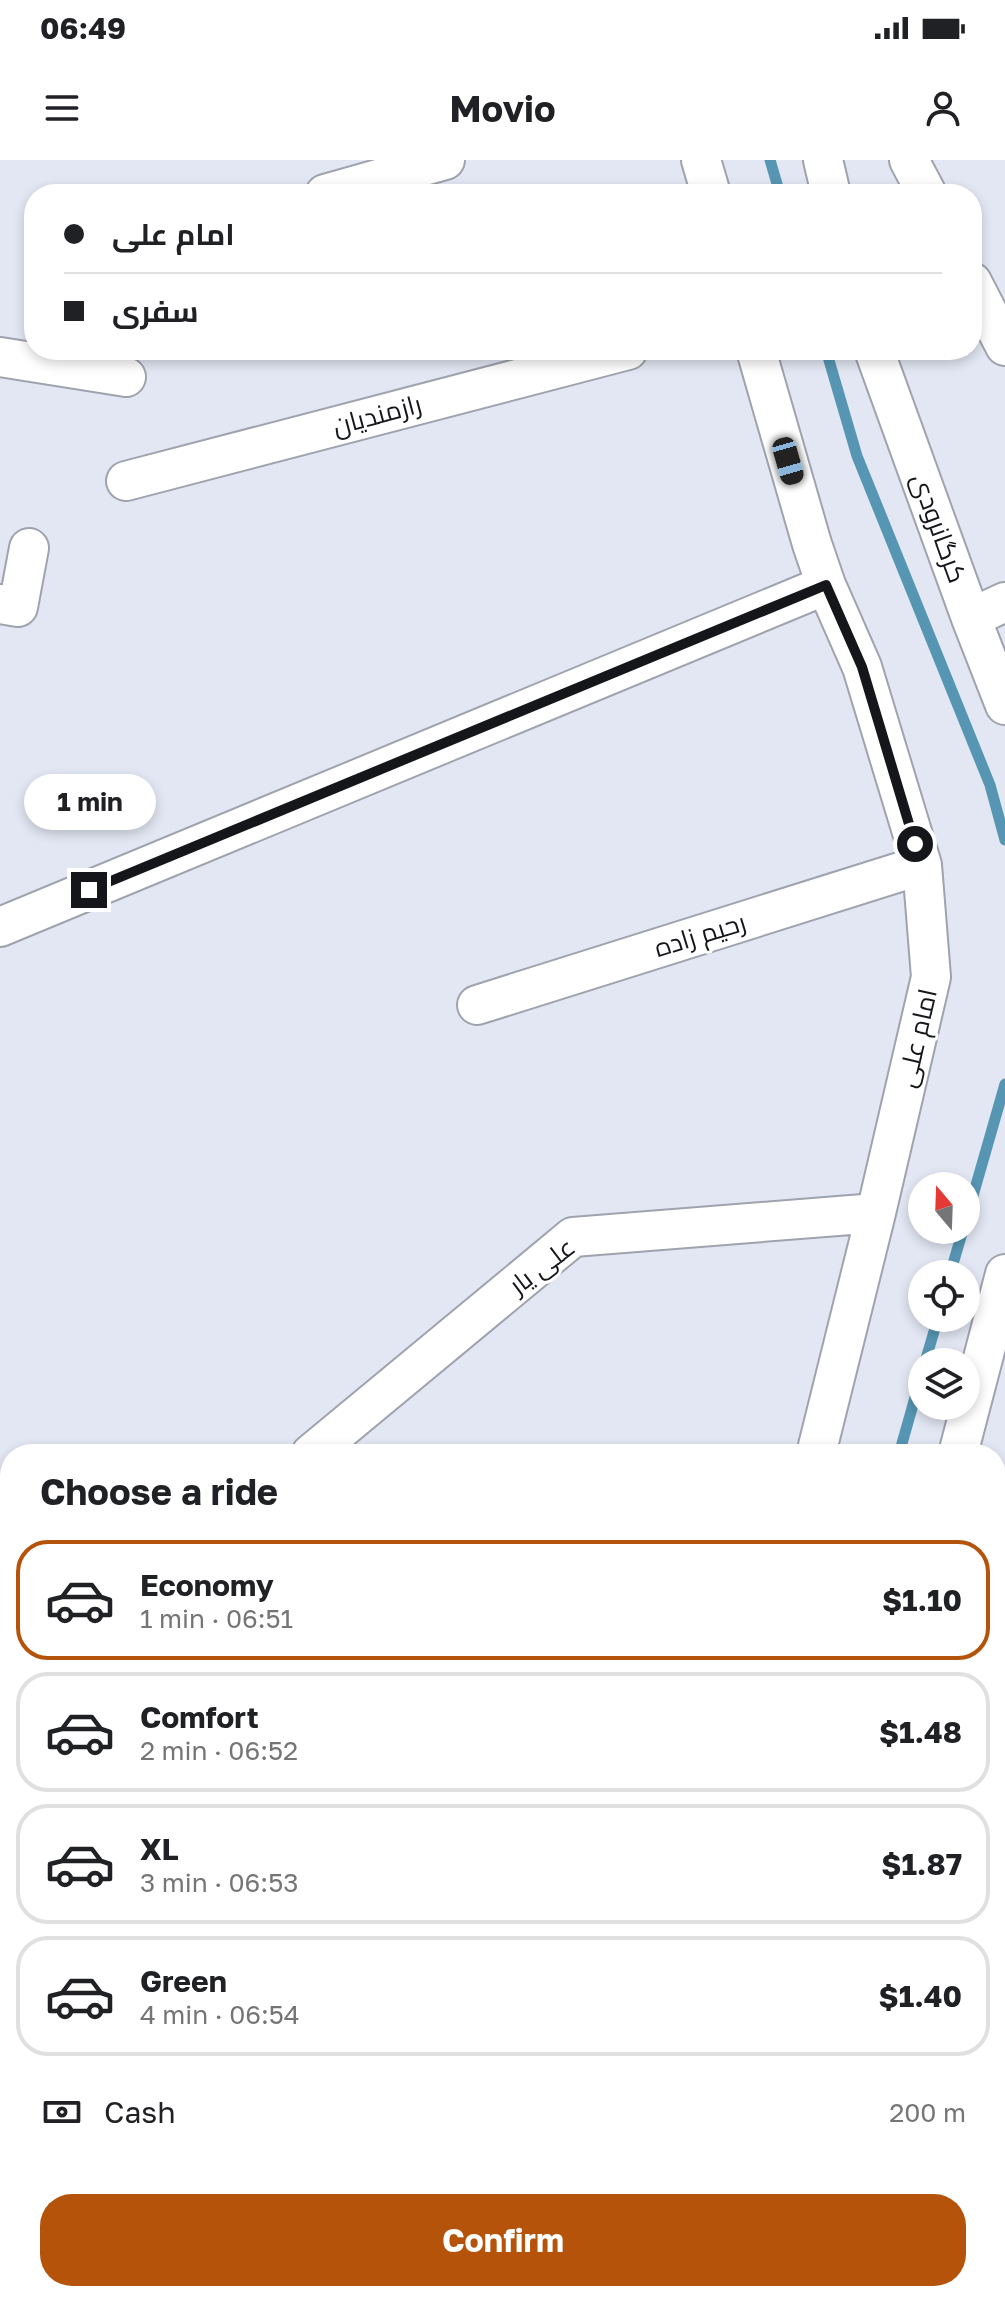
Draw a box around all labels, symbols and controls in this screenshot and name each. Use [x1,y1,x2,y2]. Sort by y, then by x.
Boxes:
text: 06:49 [40,10,126,46]
icon: menu [40,86,84,130]
icon: person [921,86,965,130]
text: Movio [450,87,555,130]
text: امام علی [112,216,235,252]
text: سفری [112,293,199,329]
street label: رازمندیان [329,388,425,441]
car [770,435,806,487]
street label: کرگانرودی [905,469,974,587]
callout: 1 min [23,774,155,830]
text: 1 min [57,786,123,817]
route start [897,826,933,862]
route end [71,872,107,908]
street label: رحیم زاده [650,906,750,966]
street label: امام علی [890,985,946,1091]
north arrow [908,1172,980,1244]
map controls [908,1172,980,1420]
street label: علی یار [501,1231,581,1302]
button: locate [908,1260,980,1332]
button: layers [908,1348,980,1420]
text: Choose a ride [40,1470,278,1513]
icon: car [44,1564,116,1636]
text: Economy [140,1567,274,1603]
text: $1.10 [882,1582,962,1618]
text: 1 min · 06:51 [140,1603,293,1634]
icon: car [44,1696,116,1768]
text: Comfort [140,1699,259,1735]
text: $1.48 [879,1714,962,1750]
text: 2 min · 06:52 [140,1735,298,1766]
icon: car [44,1828,116,1900]
text: XL [140,1831,179,1867]
text: $1.87 [881,1846,962,1882]
text: 3 min · 06:53 [140,1867,298,1898]
icon: car [44,1960,116,2032]
text: Green [140,1963,227,1999]
text: $1.40 [879,1978,962,2014]
text: 4 min · 06:54 [140,1999,300,2030]
icon: cash [40,2090,84,2134]
text: Cash [104,2094,176,2130]
text: 200 m [889,2097,966,2128]
button: Confirm [40,2194,966,2286]

